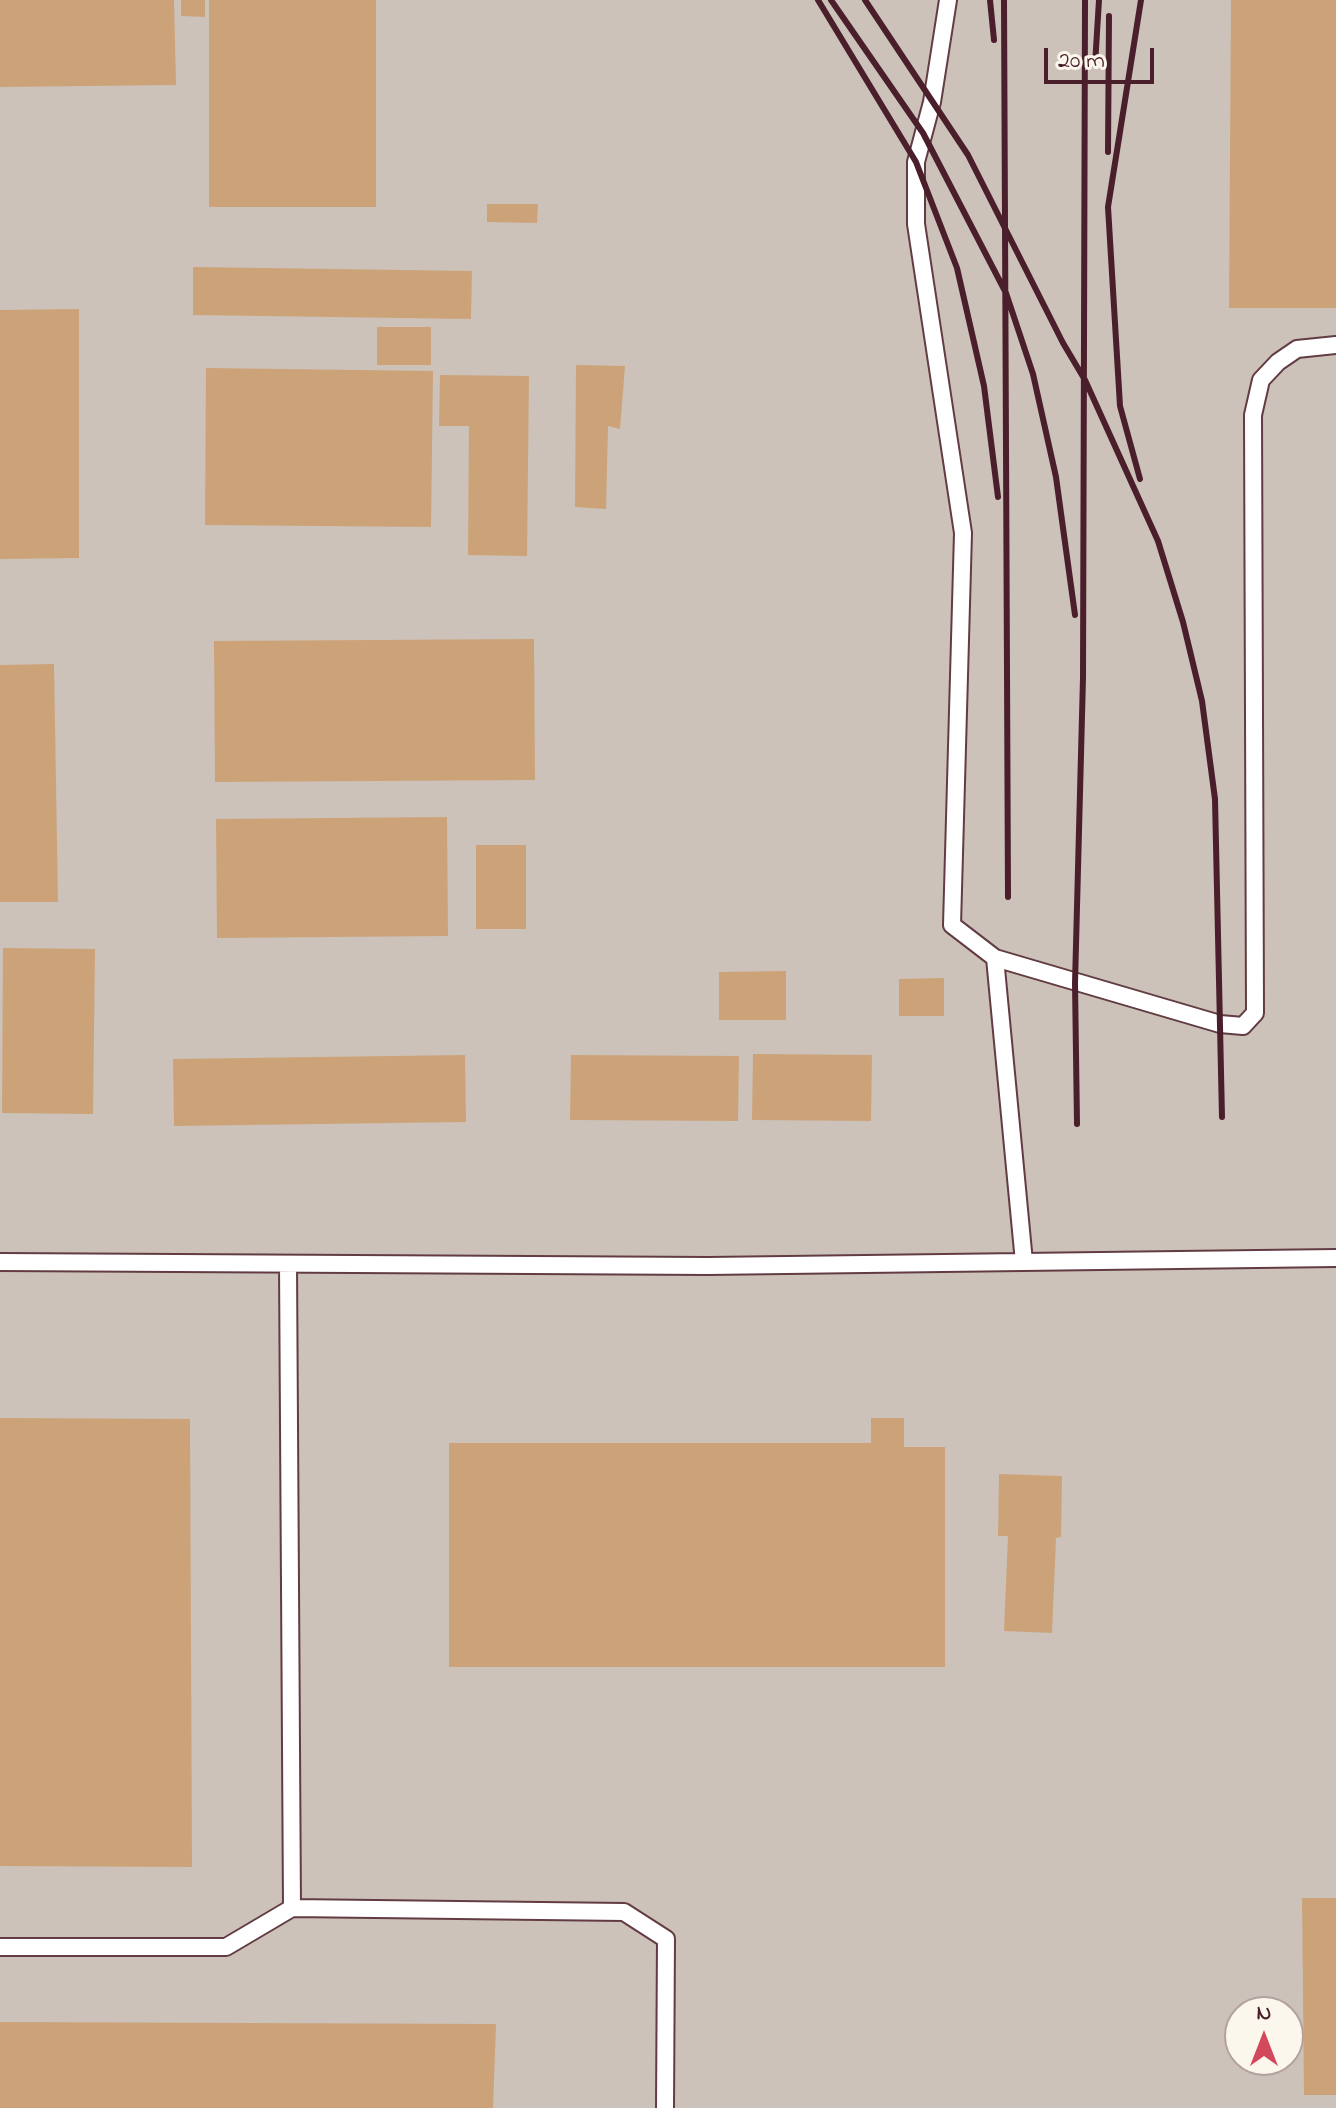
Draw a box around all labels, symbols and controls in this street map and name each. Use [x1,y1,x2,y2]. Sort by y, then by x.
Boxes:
scale bar [1048,32,1158,82]
text: 20 m [1058,44,1105,79]
north arrow [1224,1996,1304,2076]
text: N [1257,1998,1271,2030]

